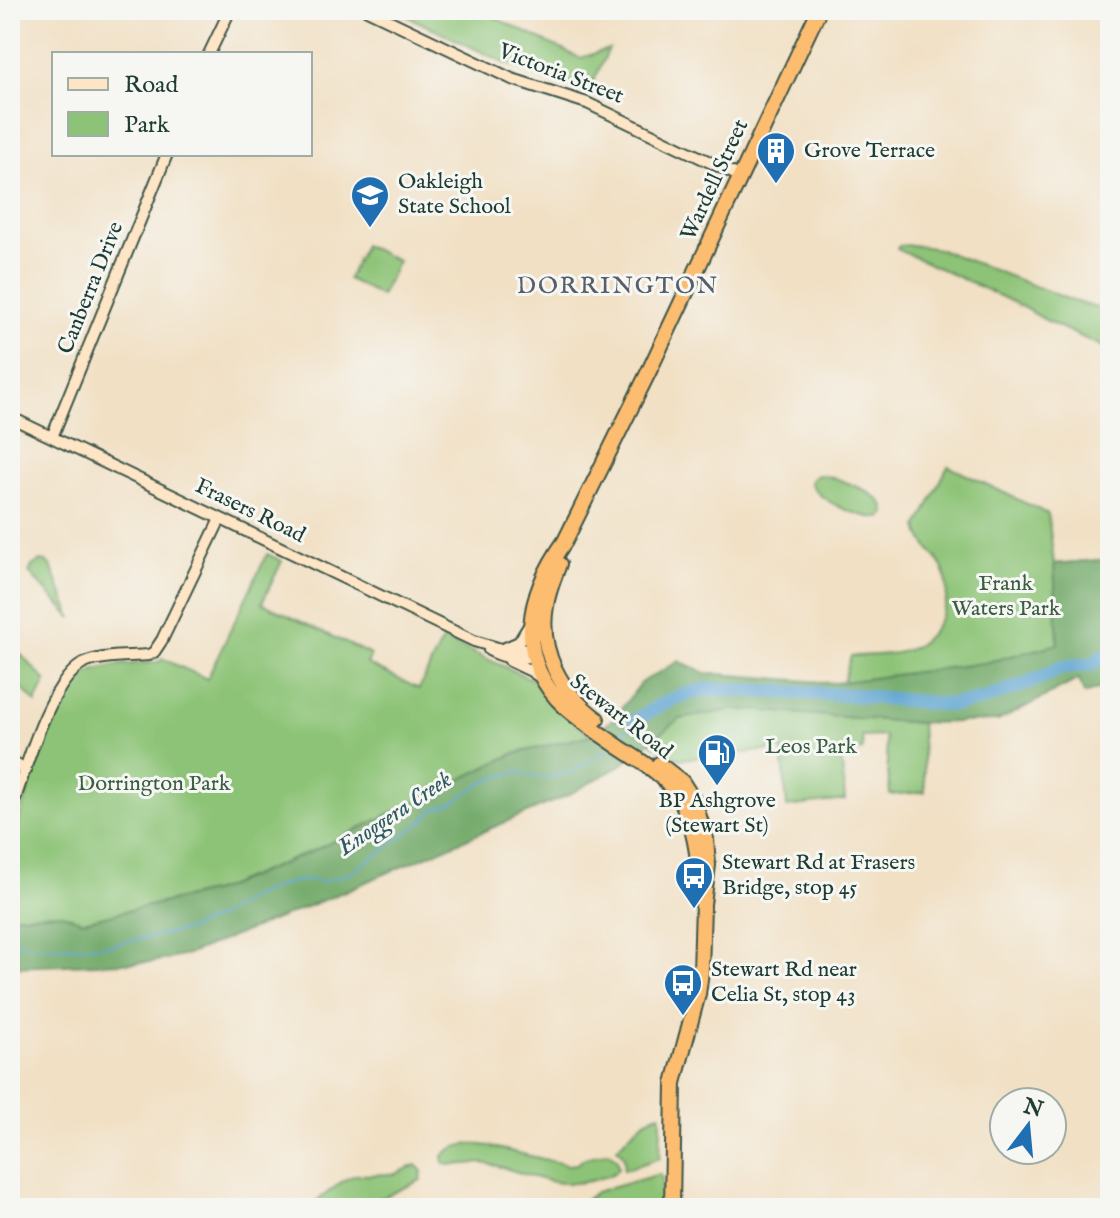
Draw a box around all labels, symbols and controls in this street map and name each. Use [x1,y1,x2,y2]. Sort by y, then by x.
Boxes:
street label: Victoria Street [494,37,628,111]
legend [52,52,312,156]
text: Road [124,70,178,101]
text: Park [124,110,170,141]
street label: Wardell Street [675,115,755,245]
building icon: Grove Terrace [755,130,797,185]
place label: Grove Terrace [804,137,935,165]
place label: Oakleigh State School [398,168,511,221]
school or university icon: Oakleigh State School [349,174,391,229]
street label: Canberra Drive [52,218,130,358]
district label: DORRINGTON [517,271,719,302]
street label: Frasers Road [190,472,310,550]
park label: Frank Waters Park [951,570,1061,623]
street label: Stewart Road [564,668,678,766]
fuel station icon: BP Ashgrove (Stewart St) [696,732,738,787]
park label: Leos Park [765,733,857,761]
water label: Enoggera Creek [331,764,458,864]
park label: Dorrington Park [78,770,231,798]
place label: BP Ashgrove (Stewart St) [658,787,776,840]
place label: Stewart Rd at Frasers Bridge, stop 45 [722,849,915,902]
bus stop icon: Stewart Rd at Frasers Bridge, stop 45 [673,855,715,910]
place label: Stewart Rd near Celia St, stop 43 [711,956,857,1009]
bus stop icon: Stewart Rd near Celia St, stop 43 [662,962,704,1017]
north arrow [988,1086,1068,1166]
text: N [1019,1092,1046,1125]

